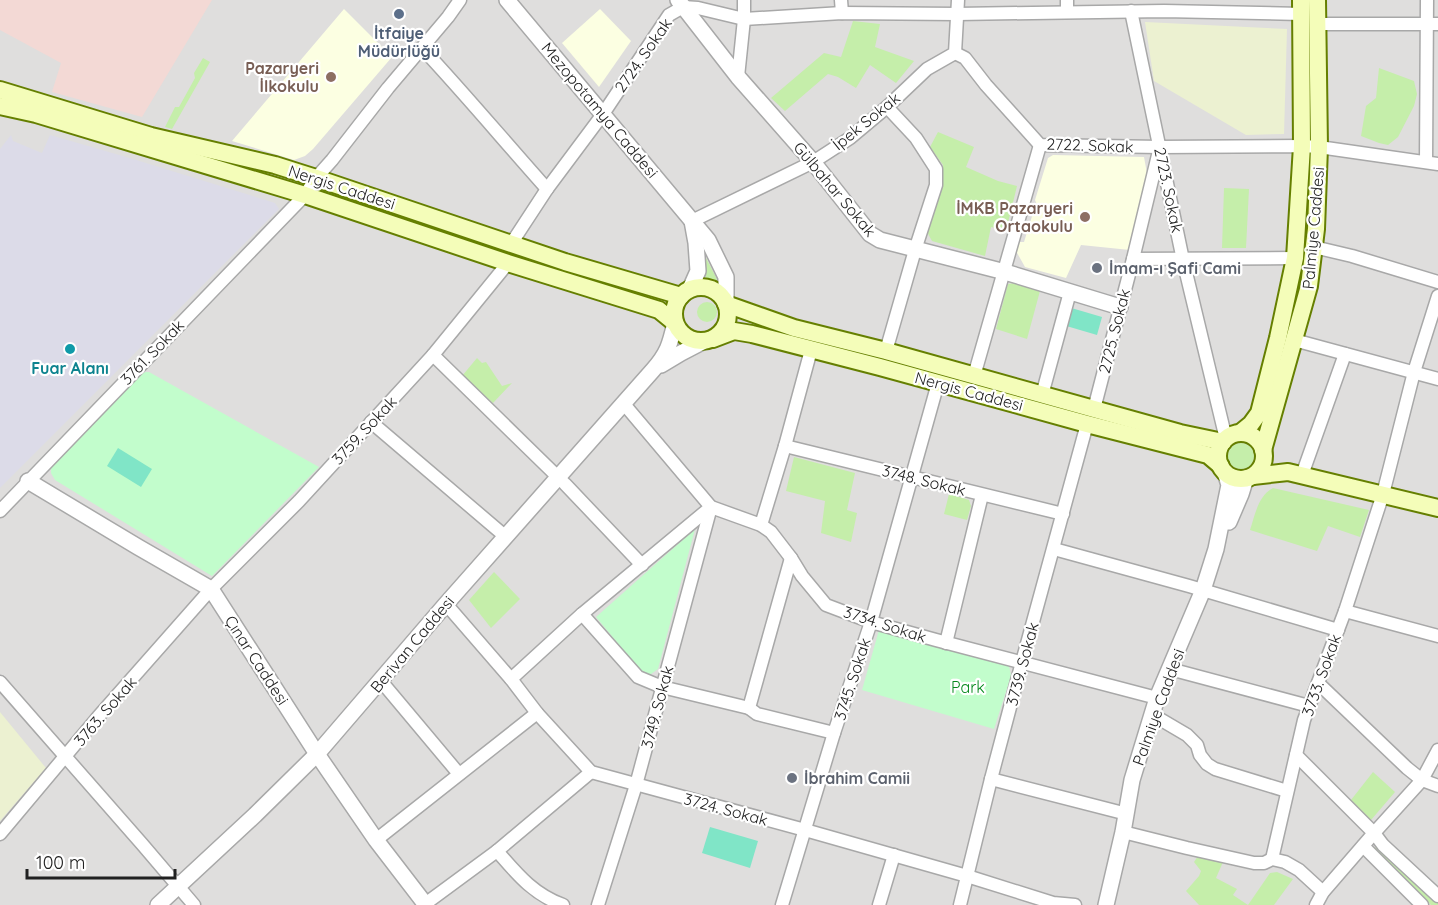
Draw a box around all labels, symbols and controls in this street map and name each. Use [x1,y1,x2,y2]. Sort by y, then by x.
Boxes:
marker: İtfaiye Müdürlüğü [392,7,406,21]
street label: 2724. Sokak [610,14,676,96]
place label: İtfaiye Müdürlüğü [358,23,440,61]
street label: Mezopotamya Caddesi [537,38,663,182]
place label: Pazaryeri İlkokulu [245,58,319,96]
marker: Pazaryeri İlkokulu [324,70,338,84]
street label: İpek Sokak [828,88,904,154]
street label: 2722. Sokak [1046,133,1134,157]
street label: Gülbahar Sokak [789,137,881,241]
street label: 2723. Sokak [1150,146,1188,234]
street label: Nergis Caddesi [286,160,398,214]
street label: Palmiye Caddesi [1298,166,1328,290]
place label: İMKB Pazaryeri Ortaokulu [956,198,1073,236]
marker: İMKB Pazaryeri Ortaokulu [1078,210,1092,224]
place label: İmam-ı Şafi Cami [1109,258,1241,278]
marker: İmam-ı Şafi Cami [1090,261,1104,275]
street label: 2725. Sokak [1094,287,1134,375]
street label: 3761. Sokak [116,315,188,389]
marker: Fuar Alanı [63,342,77,356]
place label: Fuar Alanı [31,358,109,378]
street label: Nergis Caddesi [913,367,1025,415]
street label: 3759. Sokak [327,392,401,468]
street label: 3748. Sokak [880,460,968,500]
street label: Berivan Caddesi [366,592,458,696]
street label: 3734. Sokak [841,601,929,647]
street label: Çınar Caddesi [221,611,293,709]
street label: 3739. Sokak [1001,620,1043,708]
street label: 3733. Sokak [1297,631,1345,719]
street label: 3745. Sokak [829,635,875,723]
street label: Palmiye Caddesi [1128,646,1188,768]
street label: 3749. Sokak [636,663,678,751]
street label: 3763. Sokak [69,672,141,750]
park label: Park [951,677,985,697]
place label: İbrahim Camii [804,768,910,788]
marker: İbrahim Camii [785,771,799,785]
street label: 3724. Sokak [682,788,770,830]
scale bar [27,842,176,880]
text: 100 m [36,851,85,874]

